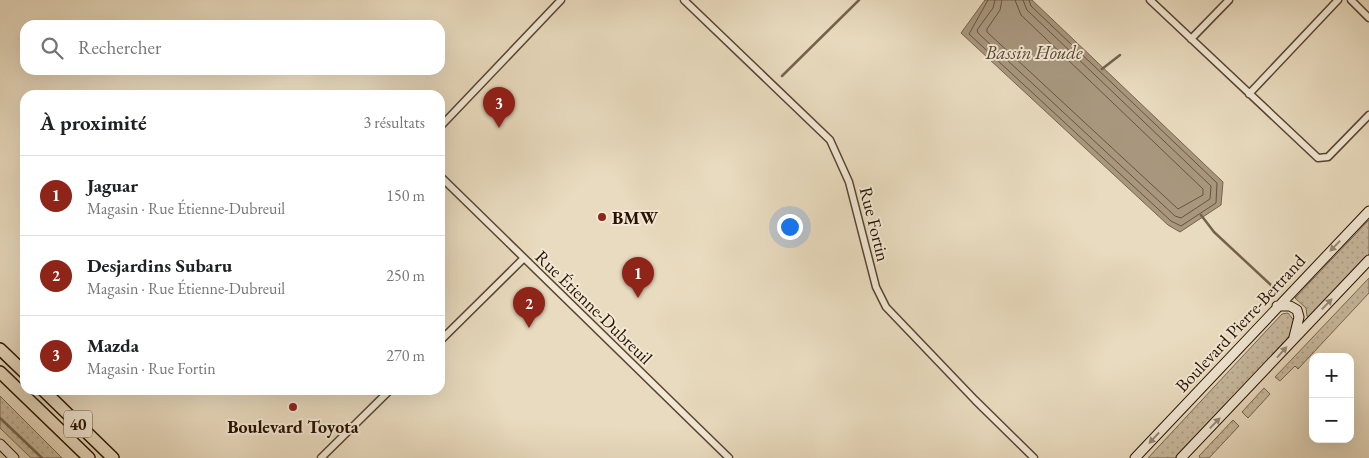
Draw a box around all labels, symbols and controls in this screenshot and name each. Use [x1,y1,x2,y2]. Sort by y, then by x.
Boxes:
search box [20,20,445,75]
icon: search [38,34,66,62]
text: Rechercher [78,35,161,60]
water label: Bassin Houde [985,40,1083,65]
pin: 3 [483,87,515,128]
text: À proximité [40,109,147,136]
text: 3 résultats [363,112,425,133]
text: Jaguar [87,173,138,198]
street label: Rue Fortin [855,184,895,264]
text: 1 [52,185,60,206]
text: 150 m [386,185,425,206]
text: Magasin · Rue Étienne-Dubreuil [87,198,285,219]
place label: BMW [612,206,659,229]
marker: BMW [596,211,608,223]
your location [777,214,803,240]
one-way arrow [1329,239,1341,251]
street label: Rue Étienne-Dubreuil [530,245,658,369]
street label: Boulevard Pierre-Bertrand [1170,249,1310,397]
text: Desjardins Subaru [87,253,232,278]
pin: 1 [622,257,654,298]
text: 2 [52,265,60,286]
text: 250 m [386,265,425,286]
text: Magasin · Rue Étienne-Dubreuil [87,278,285,299]
pin: 2 [513,287,545,328]
one-way arrow [1321,298,1333,310]
text: Mazda [87,333,139,358]
text: 3 [52,345,60,366]
text: 270 m [386,345,425,366]
one-way arrow [1276,347,1288,359]
map controls [1309,353,1354,443]
button: + [1309,353,1354,398]
text: Magasin · Rue Fortin [87,358,216,379]
button: − [1309,398,1354,443]
marker: Boulevard Toyota [287,401,299,413]
road number: 40 [64,410,92,438]
place label: Boulevard Toyota [227,415,359,438]
one-way arrow [1209,417,1221,429]
one-way arrow [1148,431,1160,443]

